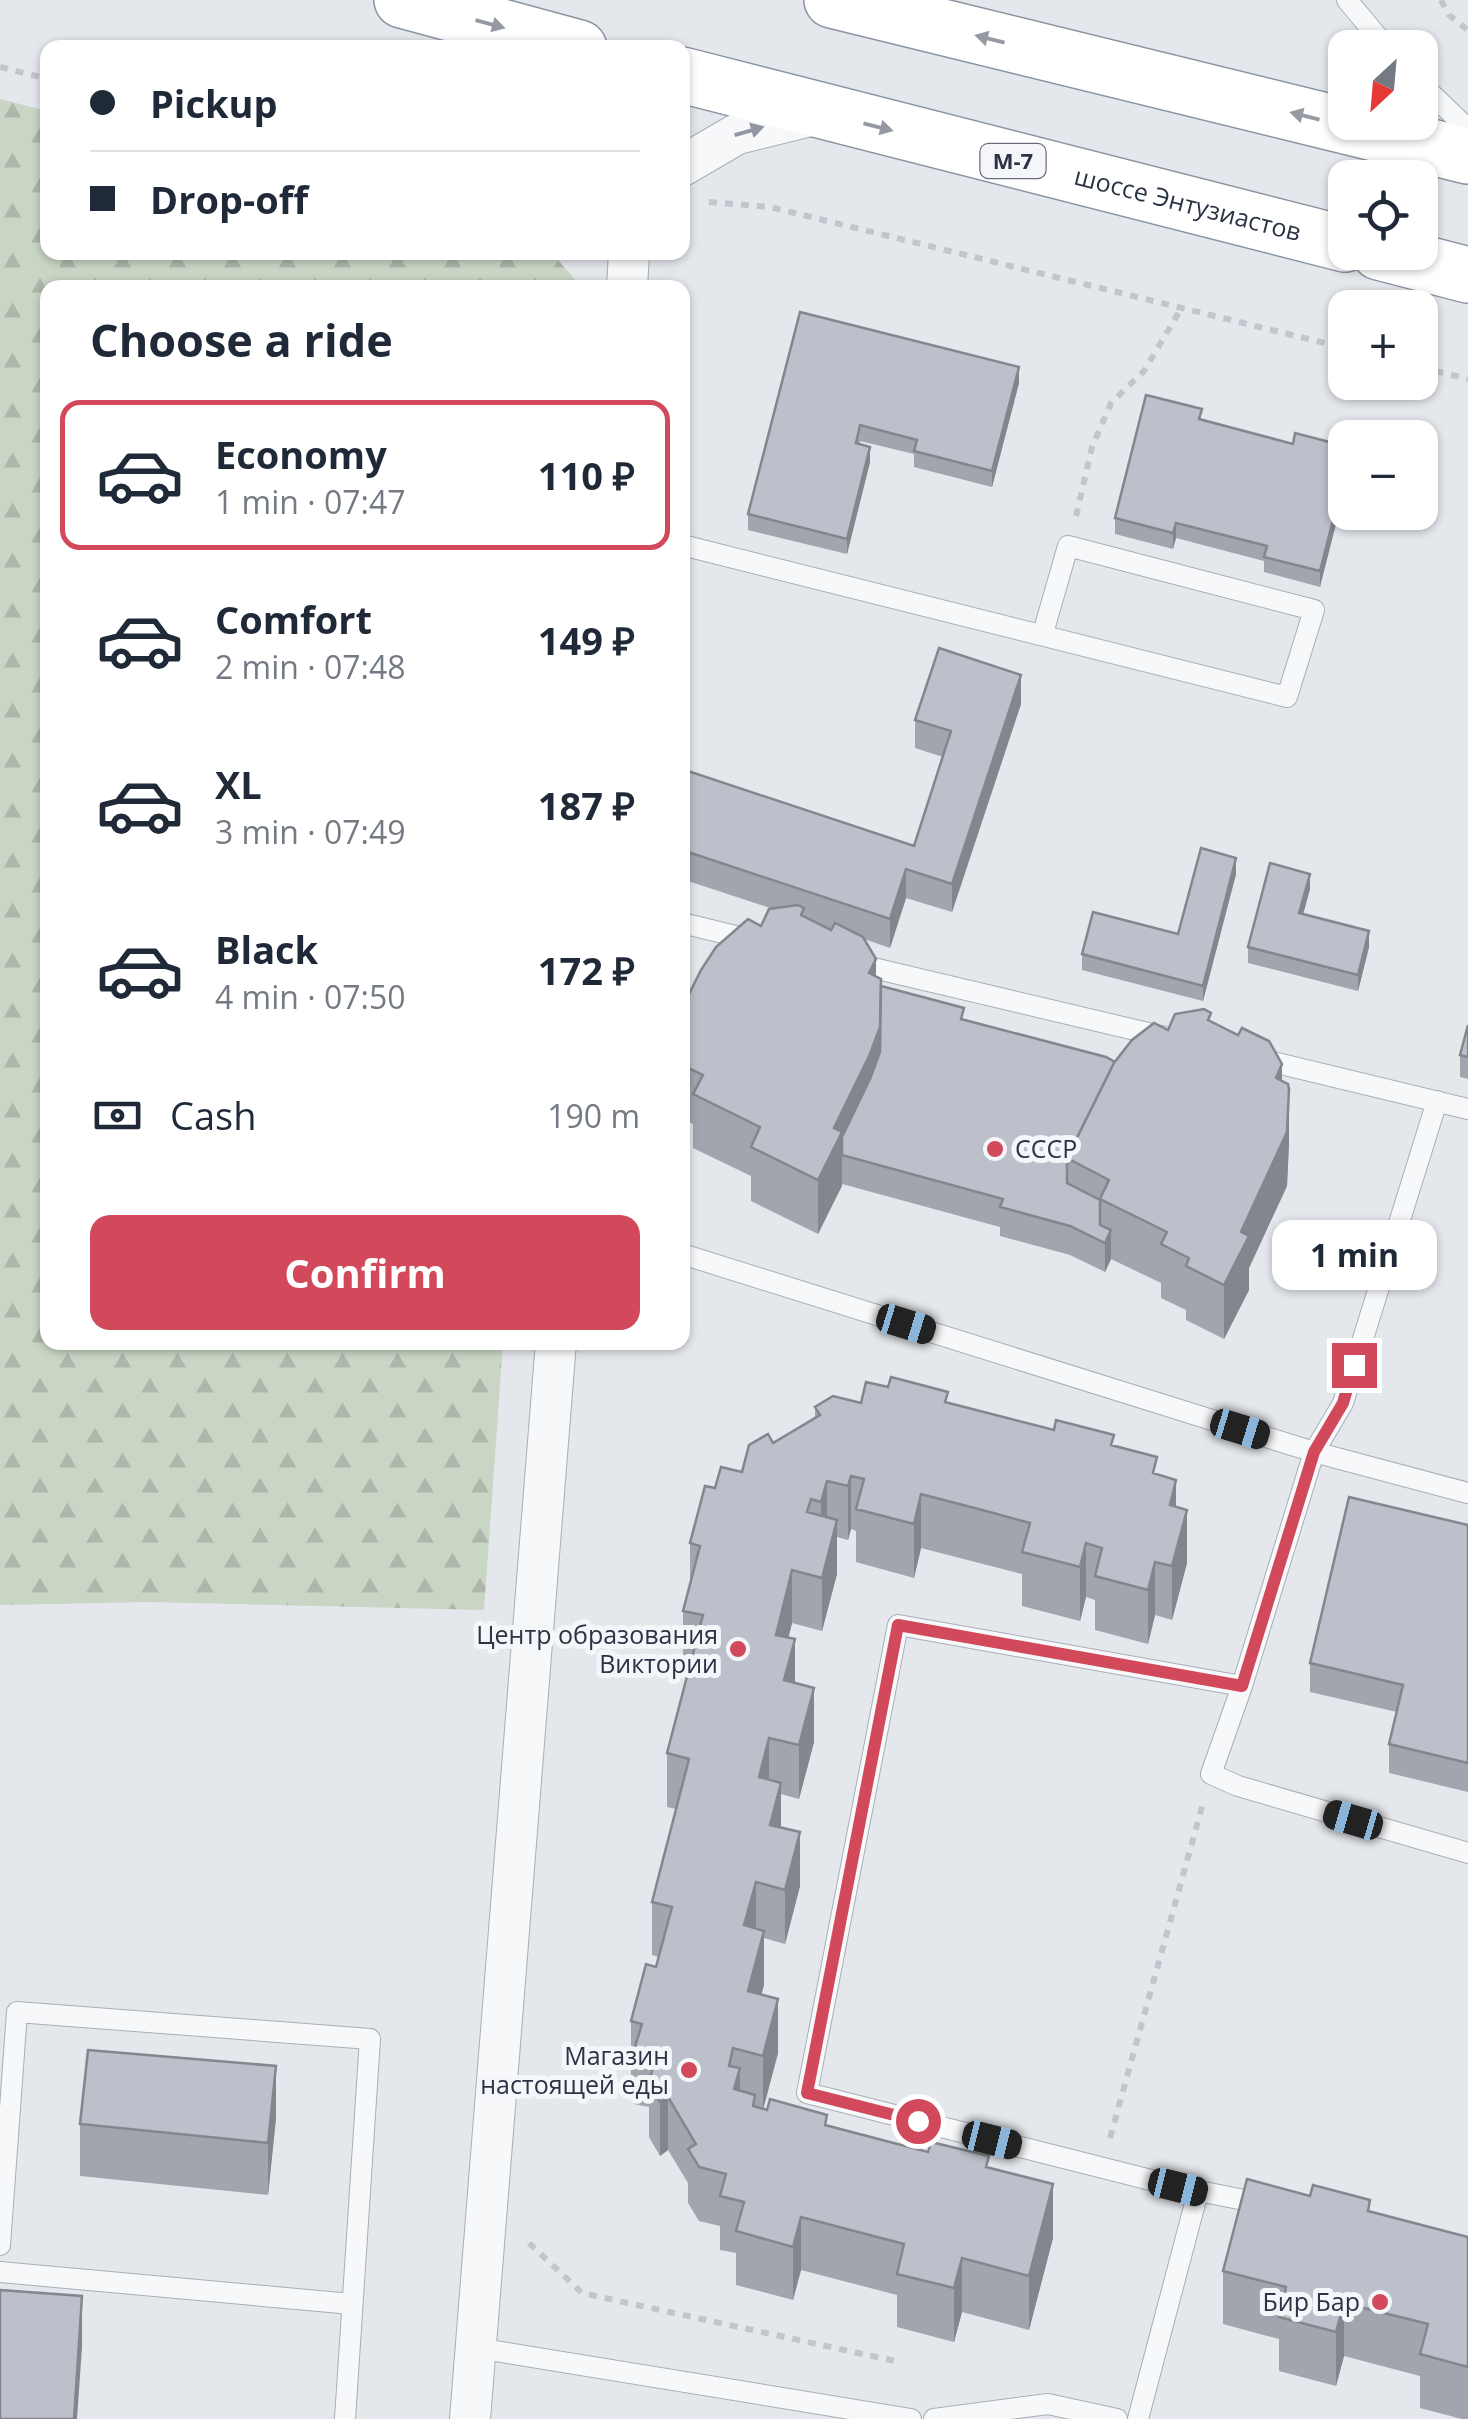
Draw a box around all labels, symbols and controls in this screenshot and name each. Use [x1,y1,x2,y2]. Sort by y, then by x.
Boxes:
one-way arrow [475,16,506,32]
north arrow [1328,30,1438,140]
map controls [1328,30,1438,530]
one-way arrow [974,31,1005,46]
text: Pickup [150,77,278,129]
one-way arrow [1289,108,1320,123]
one-way arrow [863,120,894,135]
one-way arrow [734,123,765,139]
road number: М-7 [980,144,1046,178]
street label: шоссе Энтузиастов [1071,158,1305,248]
button: locate [1328,160,1438,270]
text: Drop-off [150,173,308,225]
button: + [1328,290,1438,400]
text: Choose a ride [90,309,393,370]
button: − [1328,420,1438,530]
text: Economy [215,428,387,480]
icon: car [95,430,185,520]
text: 110 ₽ [538,449,635,501]
text: 1 min · 07:47 [215,480,406,523]
text: Comfort [215,593,372,645]
icon: car [95,595,185,685]
text: 149 ₽ [538,614,635,666]
text: 2 min · 07:48 [215,645,406,688]
text: XL [215,758,262,810]
icon: car [95,760,185,850]
text: 187 ₽ [538,779,635,831]
text: 3 min · 07:49 [215,810,406,853]
text: Black [215,923,318,975]
icon: car [95,925,185,1015]
text: 172 ₽ [538,944,635,996]
text: 4 min · 07:50 [215,975,406,1018]
icon: cash [90,1088,145,1143]
text: Cash [170,1089,256,1141]
text: 190 m [547,1094,640,1137]
place label: СССР [1015,1131,1077,1165]
marker: СССР [984,1138,1006,1160]
button: Confirm [90,1215,640,1330]
callout: 1 min [1272,1220,1436,1290]
text: 1 min [1310,1233,1399,1276]
car [873,1301,939,1347]
route end [1332,1343,1377,1388]
car [1207,1406,1273,1452]
place label: Центр образования Виктории [476,1617,718,1680]
marker: Центр образования Виктории [727,1638,749,1660]
car [1320,1797,1386,1843]
place label: Магазин настоящей еды [480,2038,669,2101]
marker: Магазин настоящей еды [678,2059,700,2081]
route start [896,2099,941,2144]
car [959,2118,1025,2162]
car [1145,2165,1211,2209]
place label: Бир Бар [1263,2284,1360,2318]
marker: Бир Бар [1369,2291,1391,2313]

